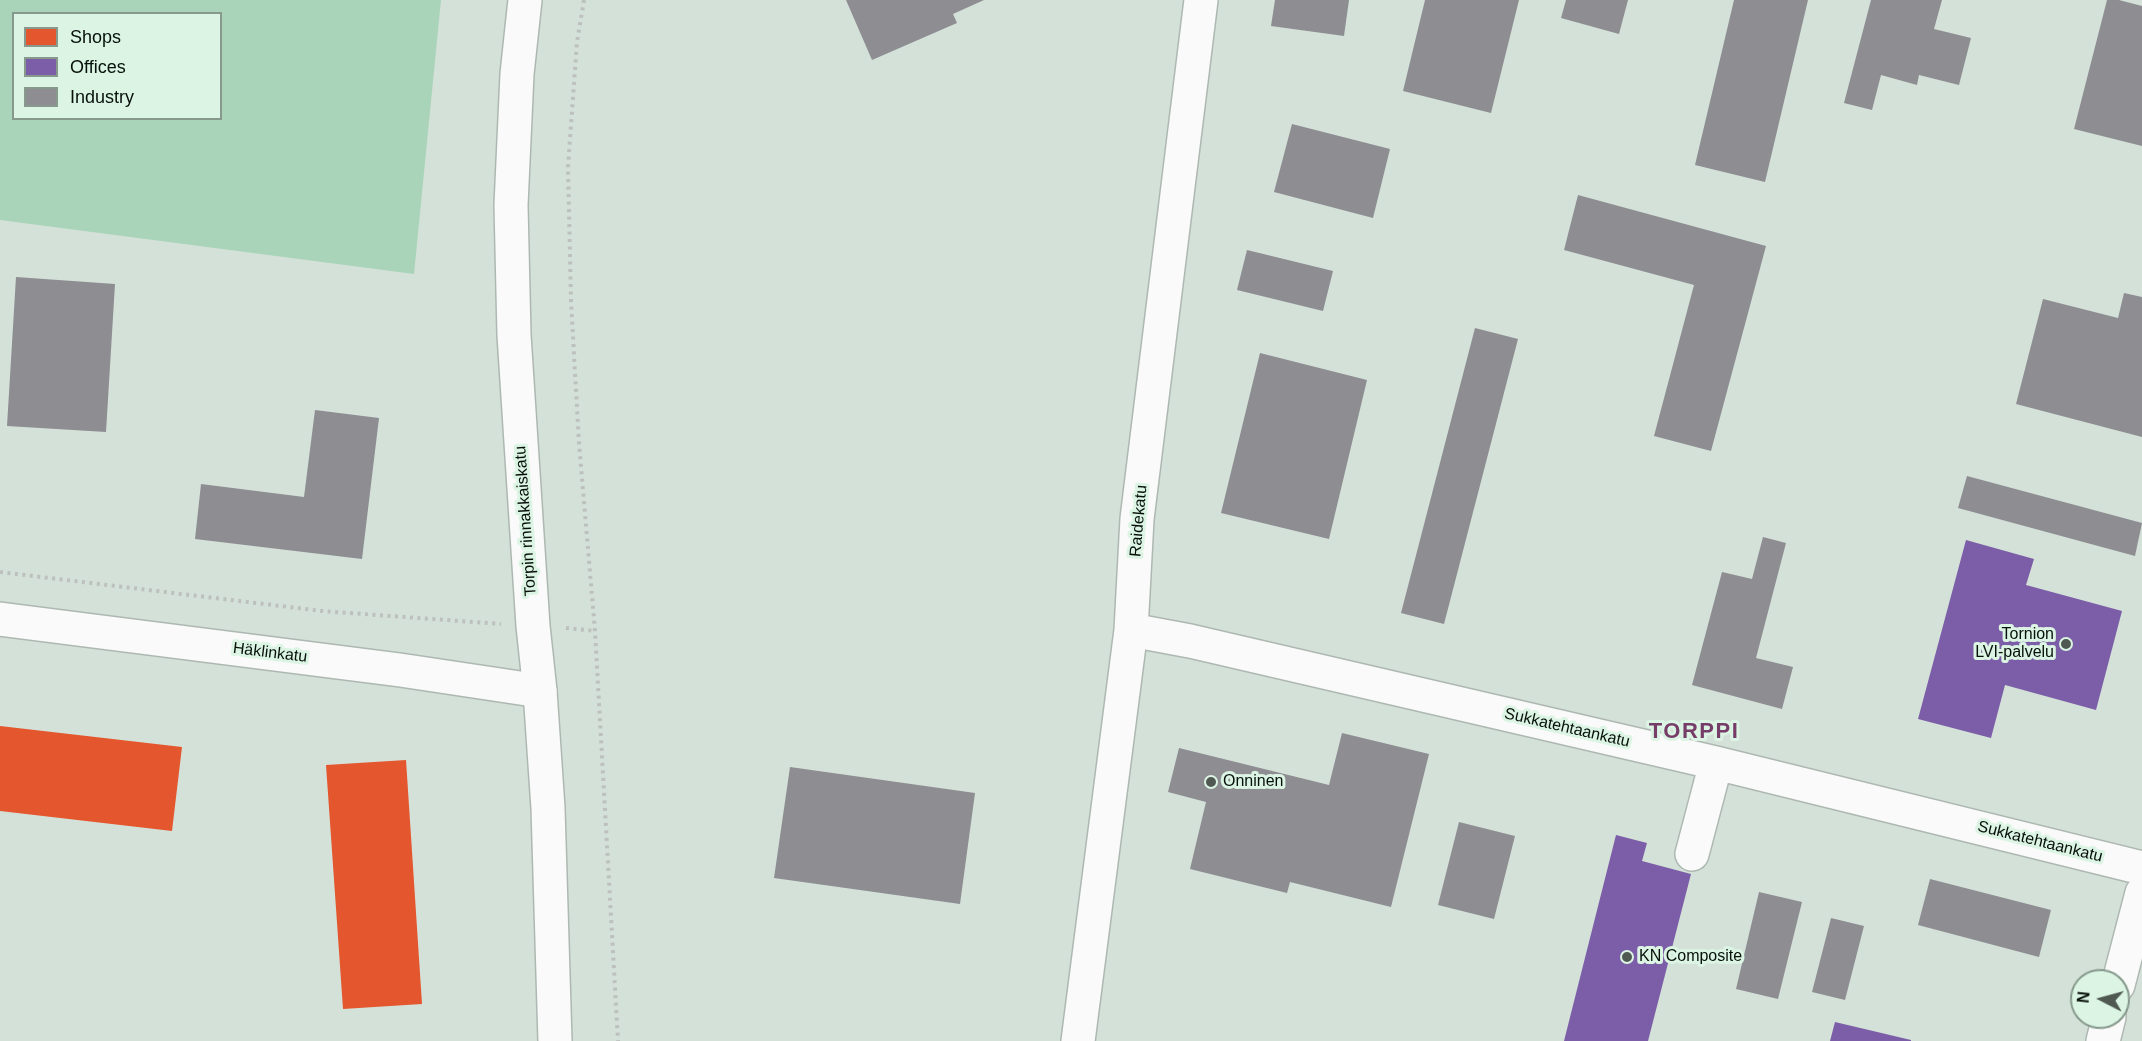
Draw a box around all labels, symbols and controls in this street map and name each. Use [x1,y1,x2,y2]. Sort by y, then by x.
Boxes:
legend [12,12,222,120]
text: Shops [70,27,121,47]
text: Offices [70,57,126,77]
text: Industry [70,87,134,107]
street label: Torpin rinnakkaiskatu [511,445,541,597]
street label: Raidekatu [1126,484,1152,558]
place label: Tornion LVI-palvelu [1975,625,2054,663]
marker: Tornion LVI-palvelu [2059,637,2073,651]
street label: Häklinkatu [232,639,308,667]
street label: Sukkatehtaankatu [1502,704,1632,752]
district label: TORPPI [1649,719,1739,745]
place label: Onninen [1223,772,1283,792]
marker: Onninen [1204,775,1218,789]
street label: Sukkatehtaankatu [1976,817,2104,867]
place label: KN Composite [1639,947,1742,967]
marker: KN Composite [1620,950,1634,964]
north arrow [2070,969,2130,1029]
text: N [2075,991,2093,1004]

